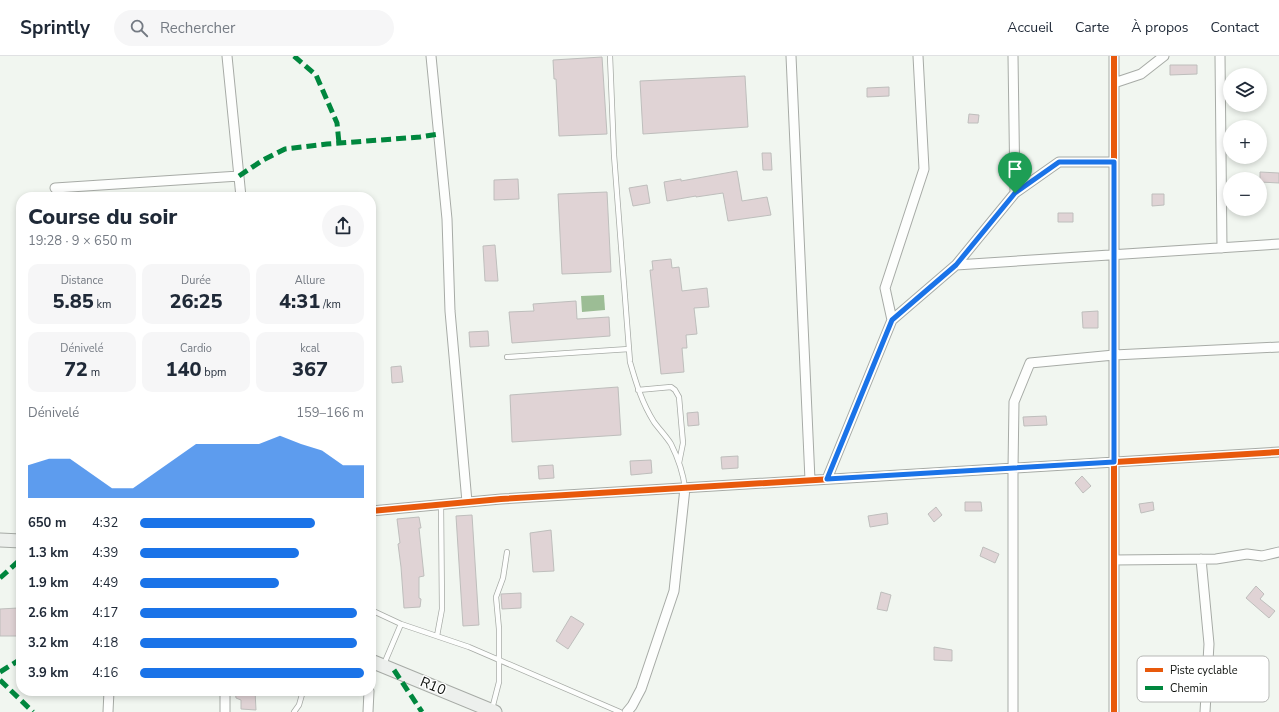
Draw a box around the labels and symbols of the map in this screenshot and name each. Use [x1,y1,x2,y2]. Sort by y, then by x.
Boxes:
pin [998,152,1032,193]
legend [1137,656,1269,702]
text: Piste cyclable [1170,663,1238,678]
street label: R10 [417,672,449,700]
text: Chemin [1170,681,1208,696]

